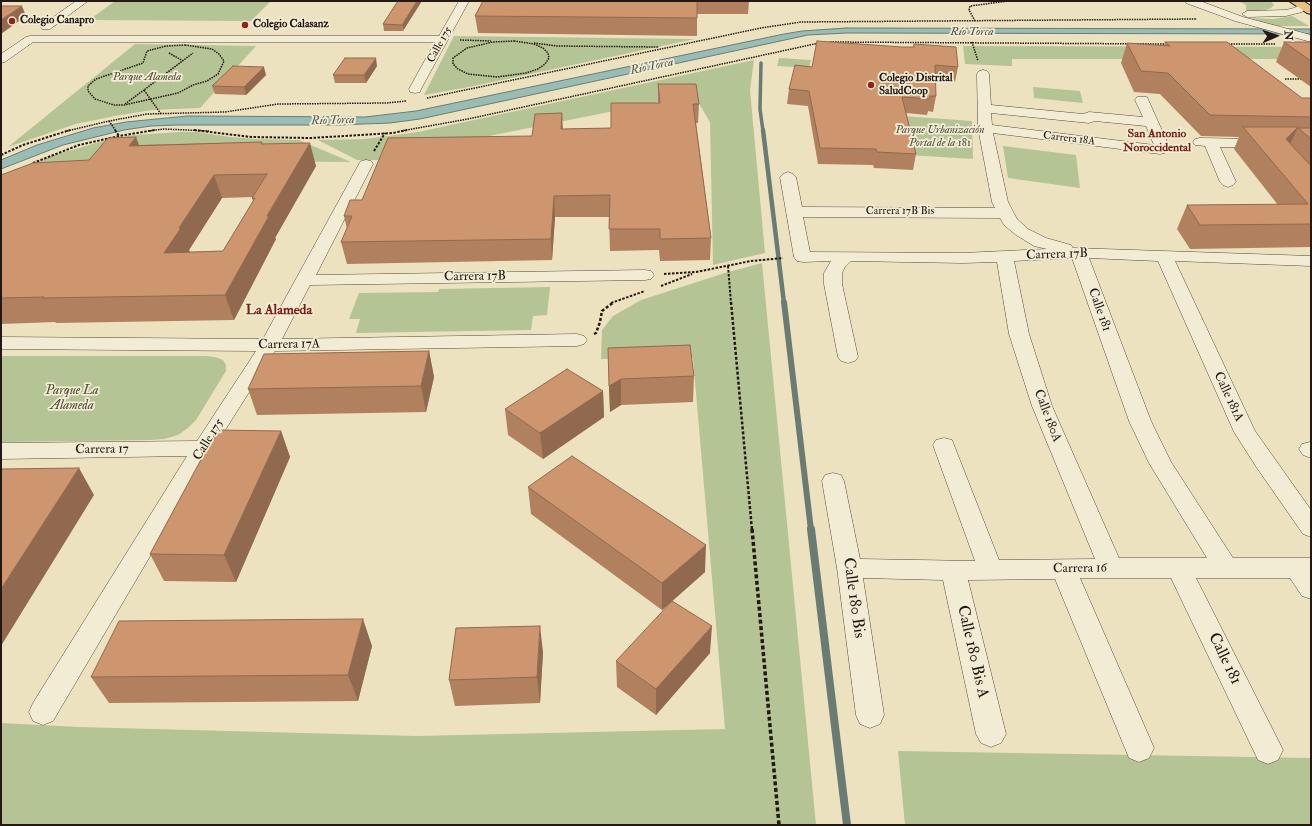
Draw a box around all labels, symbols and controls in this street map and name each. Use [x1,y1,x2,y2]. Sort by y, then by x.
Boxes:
place label: Colegio Canapro [20,14,94,28]
marker: Colegio Canapro [7,16,17,26]
north arrow [1256,16,1296,56]
place label: Colegio Calasanz [253,18,329,32]
marker: Colegio Calasanz [240,20,250,30]
street label: Calle 175 [425,25,455,65]
water label: Río Torca [950,25,994,39]
text: N [1282,30,1295,41]
water label: Río Torca [629,55,675,79]
park label: Parque Alameda [113,71,181,85]
place label: Colegio Distrital SaludCoop [879,72,953,98]
marker: Colegio Distrital SaludCoop [866,80,876,90]
water label: Río Torca [311,113,355,129]
park label: Parque Urbanización Portal de la 181 [896,124,984,150]
district label: San Antonio Noroccidental [1123,127,1191,155]
street label: Carrera 18A [1042,129,1096,149]
street label: Carrera 17B Bis [866,205,934,219]
street label: Carrera 17B [1026,246,1088,264]
street label: Carrera 17B [444,269,506,285]
street label: Calle 181 [1084,286,1114,334]
district label: La Alameda [246,303,312,319]
street label: Carrera 17A [258,337,320,353]
street label: Calle 181A [1210,370,1246,424]
park label: Parque La Alameda [45,383,99,414]
street label: Calle 180A [1030,387,1064,445]
street label: Calle 175 [190,416,228,464]
street label: Carrera 17 [75,442,129,458]
street label: Calle 180 Bis [838,556,868,640]
street label: Carrera 16 [1053,561,1107,577]
street label: Calle 180 Bis A [952,604,992,700]
street label: Calle 181 [1203,630,1245,688]

